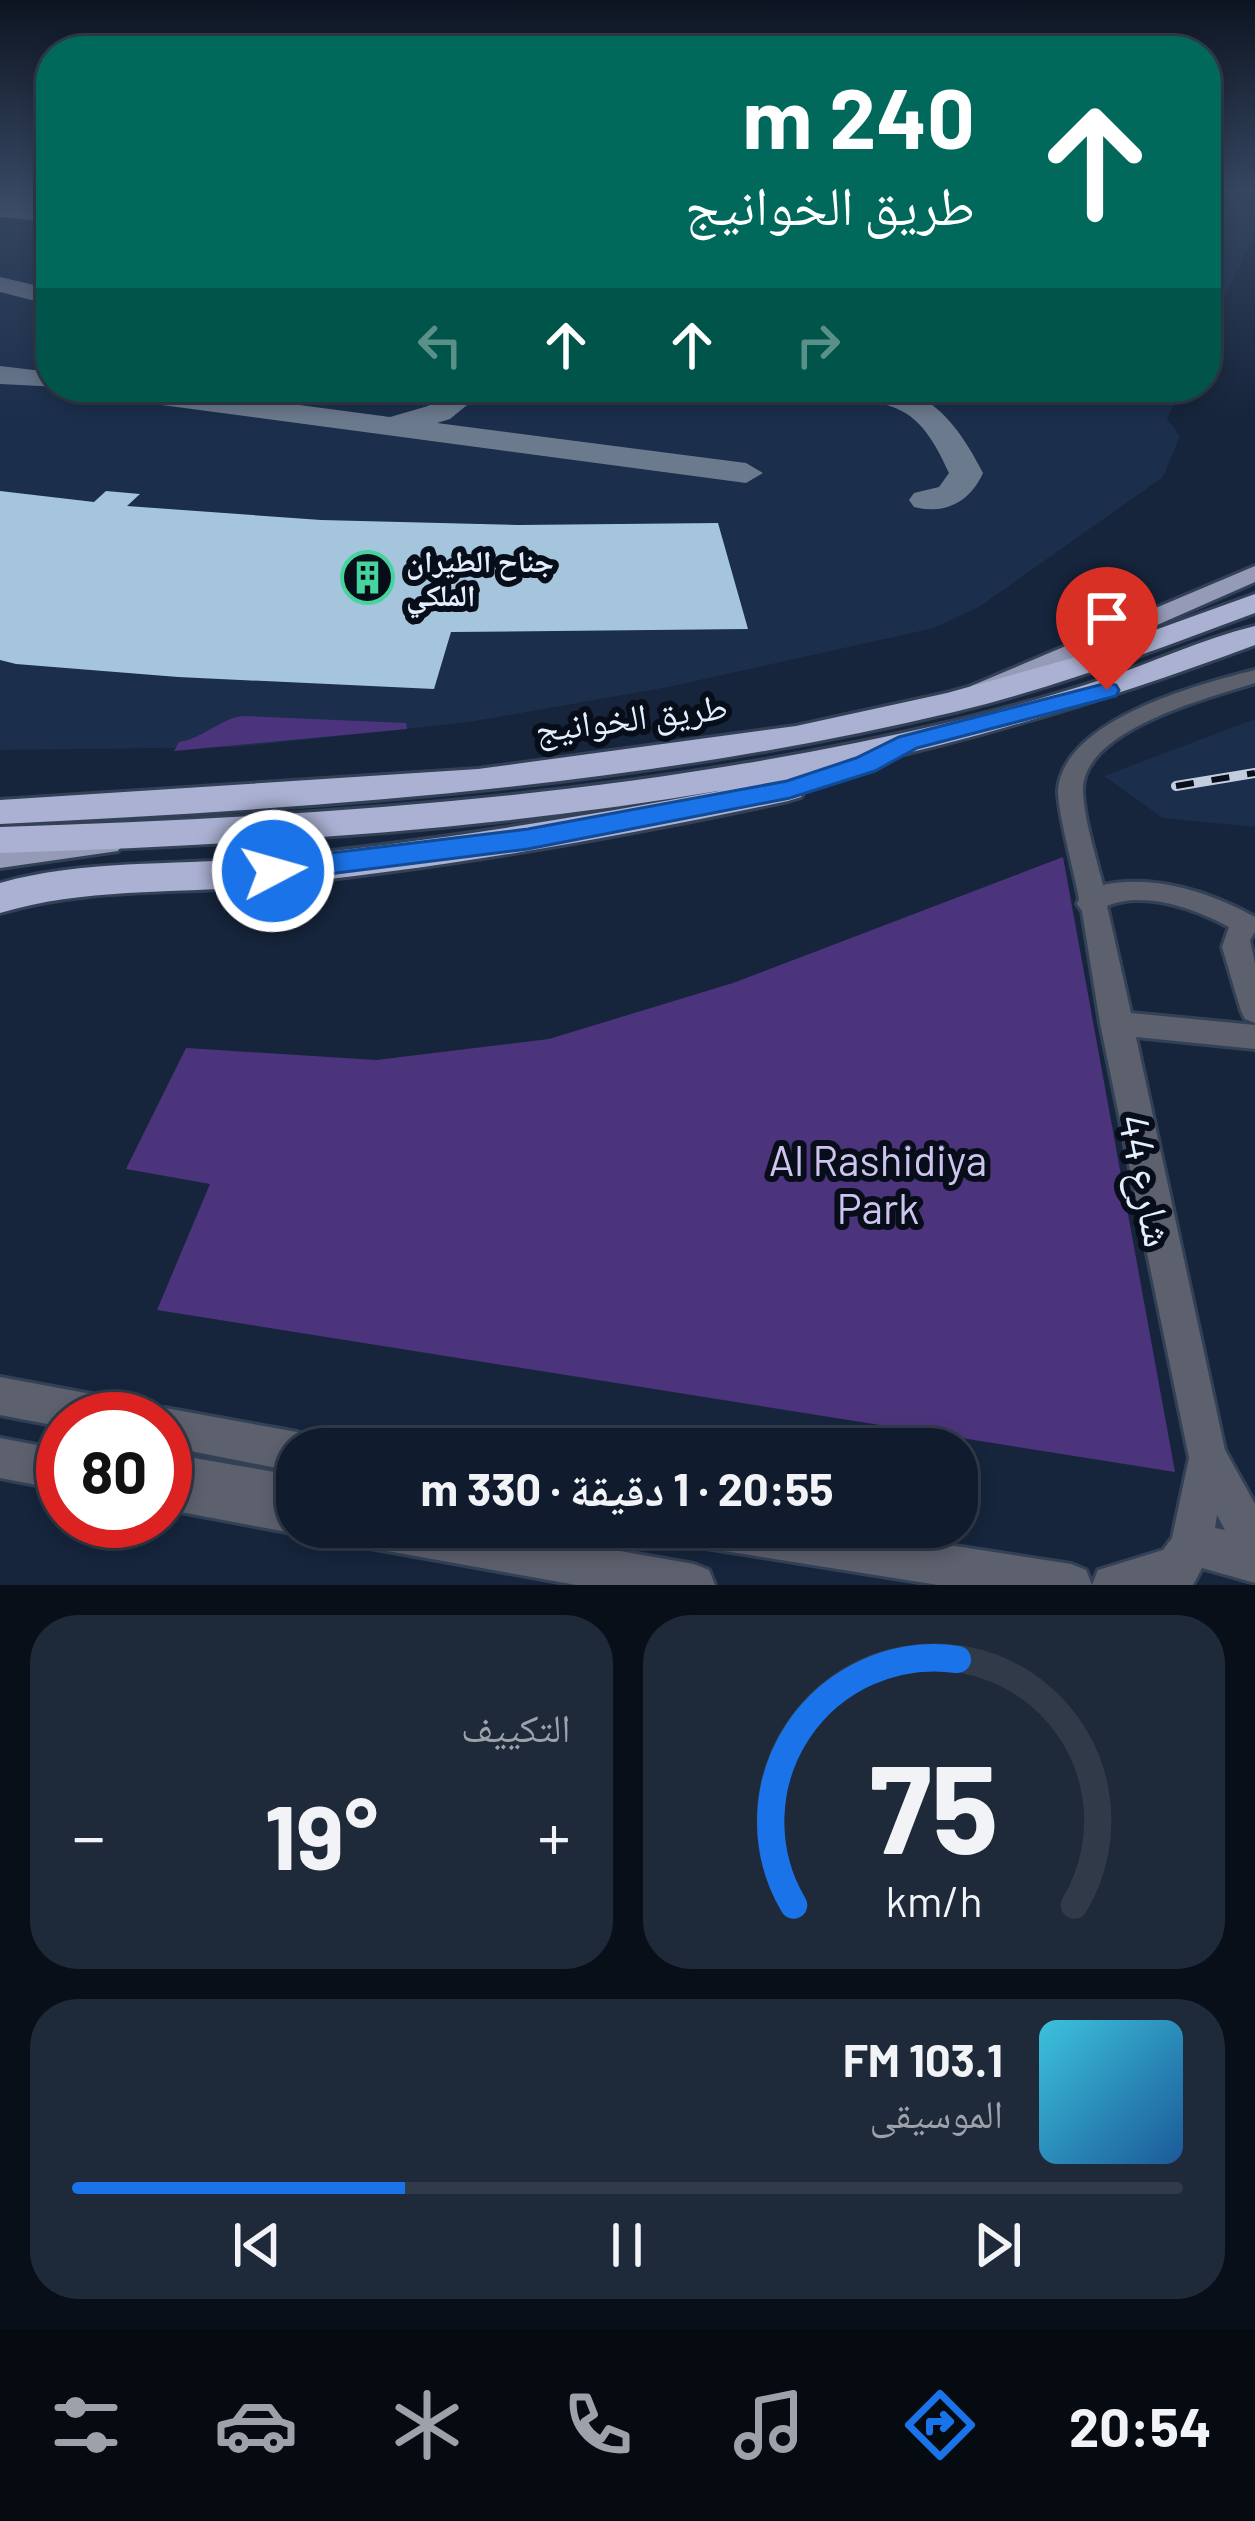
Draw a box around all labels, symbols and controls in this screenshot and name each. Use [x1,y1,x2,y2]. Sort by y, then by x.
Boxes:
text: 240 m [742,65,975,166]
icon: ahead [1017,84,1173,240]
text: طريق الخوانيج [685,171,975,236]
icon: left [407,312,473,378]
icon: ahead [533,312,599,378]
icon: ahead [659,312,725,378]
icon: right [785,312,851,378]
place label: جناح الطيران الملكي [406,542,554,619]
building icon: جناح الطيران الملكي [339,549,395,605]
pin [1056,567,1158,690]
icon: arrive [1074,585,1140,651]
street label: طريق الخوانيج [532,683,730,752]
position arrow [210,808,336,934]
street label: شارع 44 [1106,1109,1186,1252]
park label: Al Rashidiya Park [769,1134,987,1232]
speed limit sign: 80 [36,1392,192,1548]
text: 20:55 · 1 دقيقة · 330 m [420,1461,834,1515]
text: التكييف [461,1703,571,1750]
text: 75 [869,1729,998,1879]
text: 19° [265,1780,378,1888]
text: − [72,1795,105,1874]
text: + [538,1795,571,1874]
text: km/h [885,1874,982,1926]
text: 103.1 FM [843,2032,1003,2086]
text: الموسيقى [870,2089,1003,2136]
icon: previous [224,2212,290,2278]
icon: pause [594,2212,660,2278]
icon: next [965,2212,1031,2278]
icon: filters [44,2383,128,2467]
icon: car [214,2383,298,2467]
icon: climate [385,2383,469,2467]
icon: phone [556,2383,640,2467]
icon: music [727,2383,811,2467]
icon: directions [898,2383,982,2467]
text: 20:54 [1069,2393,1212,2458]

